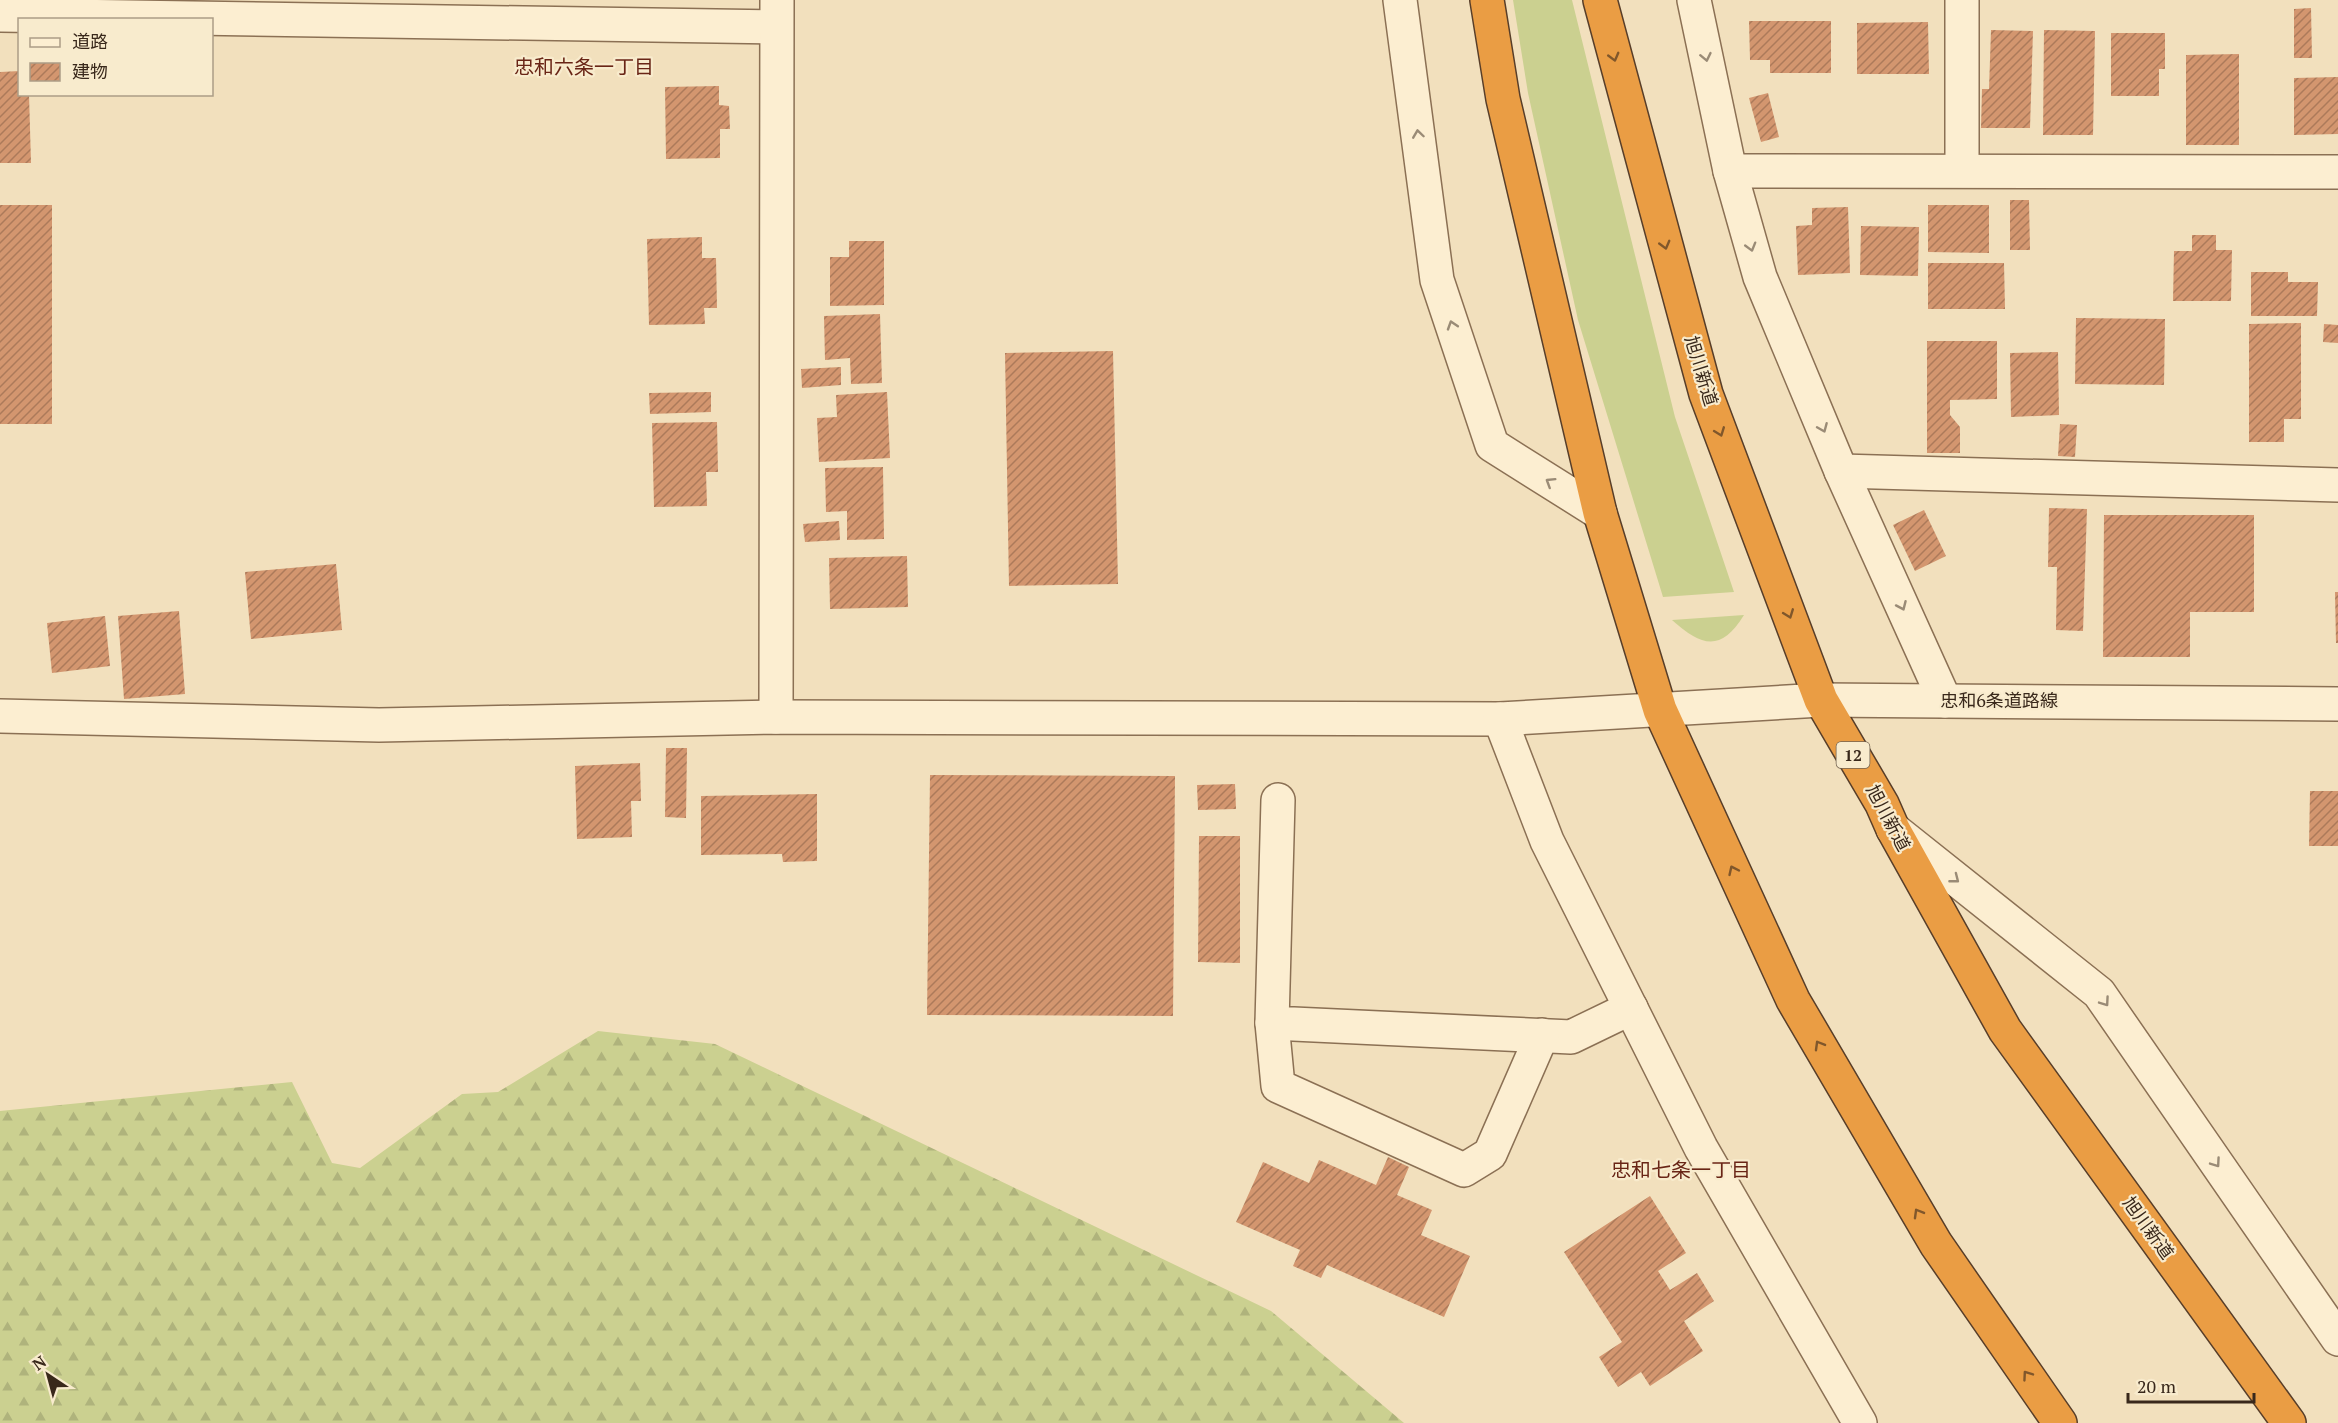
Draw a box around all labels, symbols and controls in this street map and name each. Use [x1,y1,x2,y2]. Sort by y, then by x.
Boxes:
legend [18,18,213,96]
text: 道路 [72,29,108,53]
one-way arrow [1607,51,1619,62]
one-way arrow [1699,52,1712,62]
district label: 忠和六条一丁目 [514,53,654,80]
text: 建物 [72,59,108,83]
one-way arrow [1412,129,1424,138]
one-way arrow [1658,240,1671,250]
one-way arrow [1744,241,1756,252]
one-way arrow [1447,320,1460,331]
street label: 旭川新道 [1680,333,1724,409]
one-way arrow [1816,422,1828,433]
one-way arrow [1713,426,1726,437]
one-way arrow [1546,477,1556,489]
one-way arrow [1895,600,1907,611]
one-way arrow [1782,608,1794,619]
street label: 忠和6条道路線 [1940,688,2058,712]
road number: 12 [1836,742,1870,768]
street label: 旭川新道 [1861,780,1916,855]
one-way arrow [1728,866,1740,877]
one-way arrow [1948,871,1959,882]
one-way arrow [2098,996,2109,1007]
one-way arrow [1815,1041,1827,1051]
district label: 忠和七条一丁目 [1611,1156,1751,1183]
one-way arrow [2209,1156,2220,1167]
street label: 旭川新道 [2118,1191,2180,1264]
one-way arrow [1914,1209,1925,1219]
north arrow [18,1345,78,1405]
text: N [28,1350,51,1375]
scale bar [2128,1366,2254,1404]
one-way arrow [2023,1371,2034,1382]
text: 20 m [2137,1374,2177,1398]

